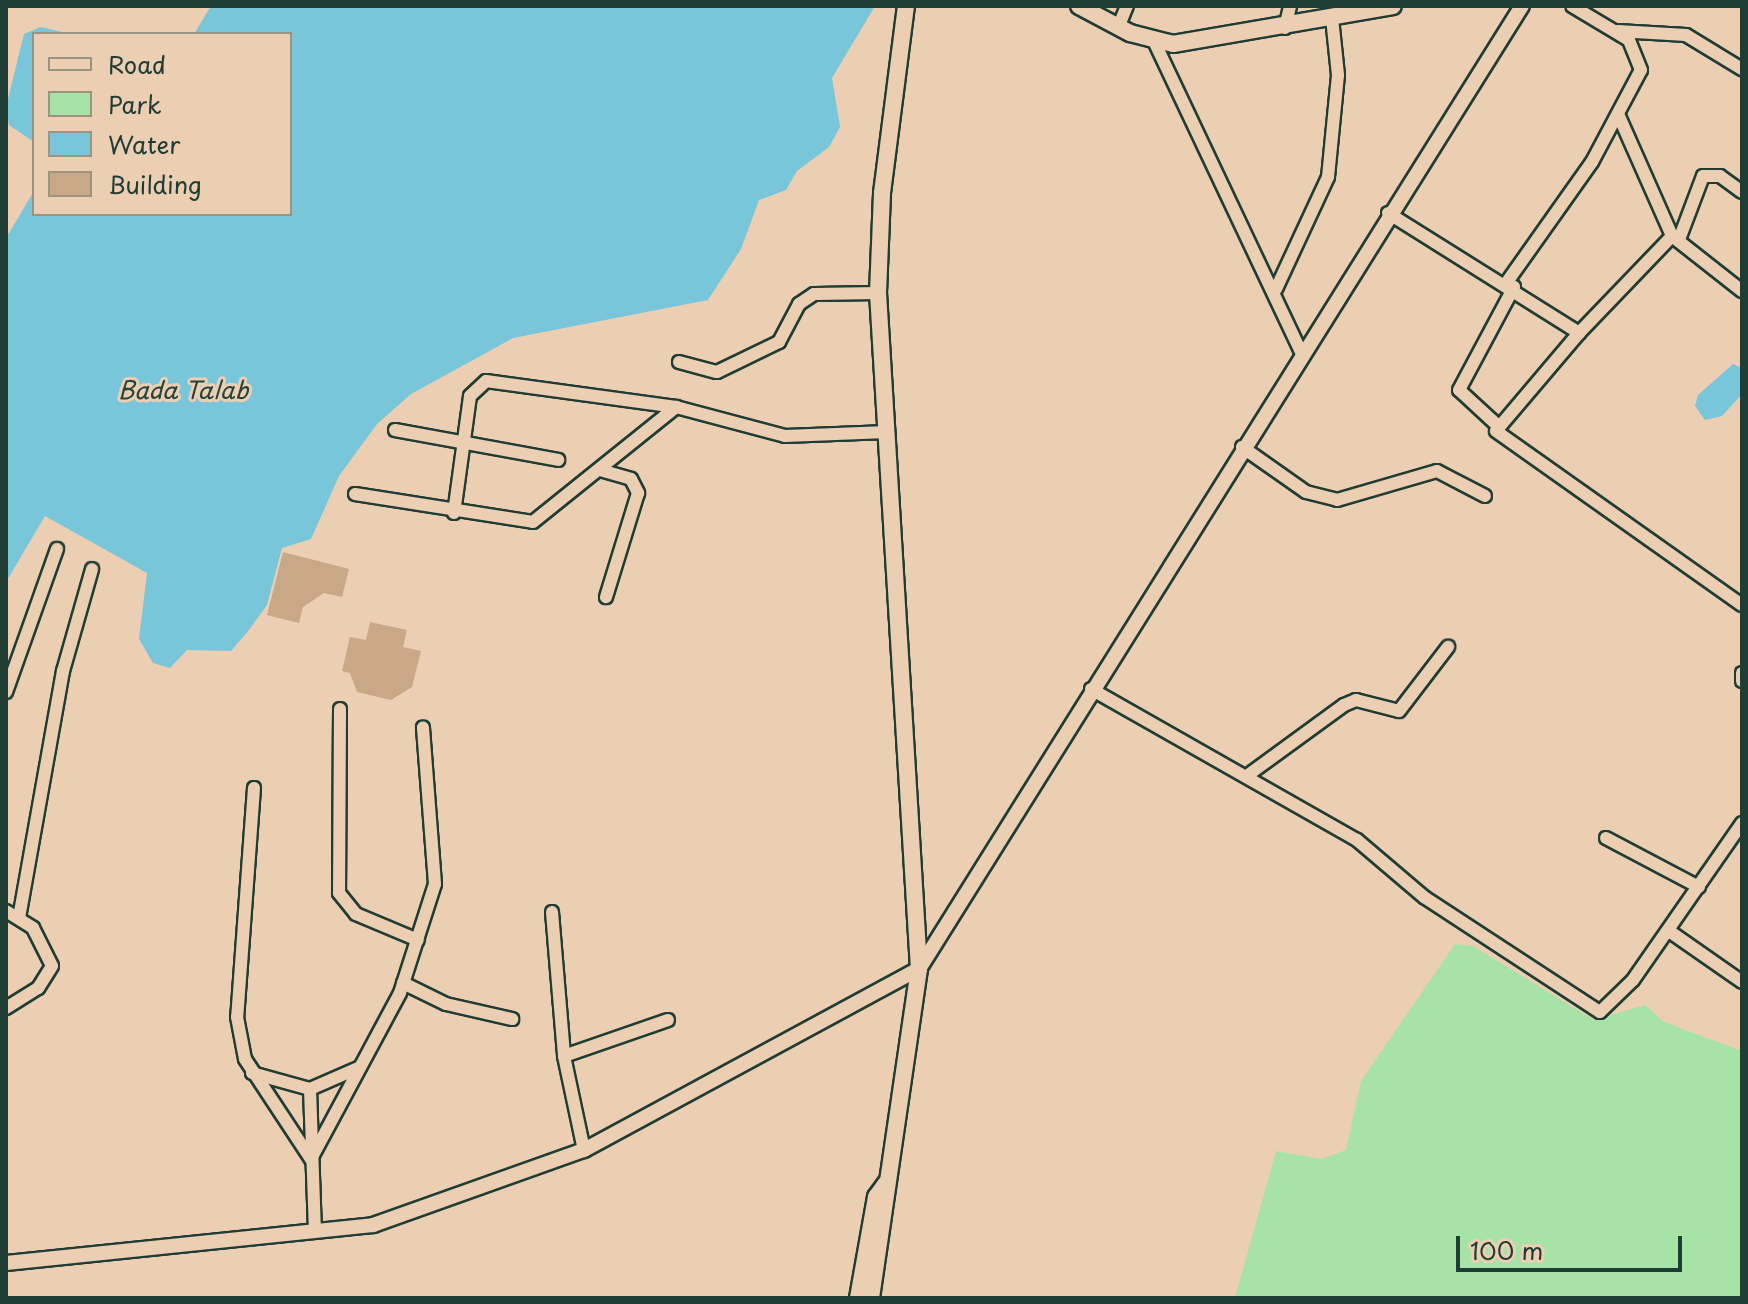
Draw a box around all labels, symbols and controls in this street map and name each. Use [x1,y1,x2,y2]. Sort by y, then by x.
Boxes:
legend [32,32,292,216]
text: Road [108,46,166,82]
text: Park [108,86,162,122]
text: Water [108,126,180,162]
text: Building [108,166,202,202]
water label: Bada Talab [118,376,248,404]
scale bar [1460,1220,1686,1270]
text: 100 m [1470,1232,1543,1268]

